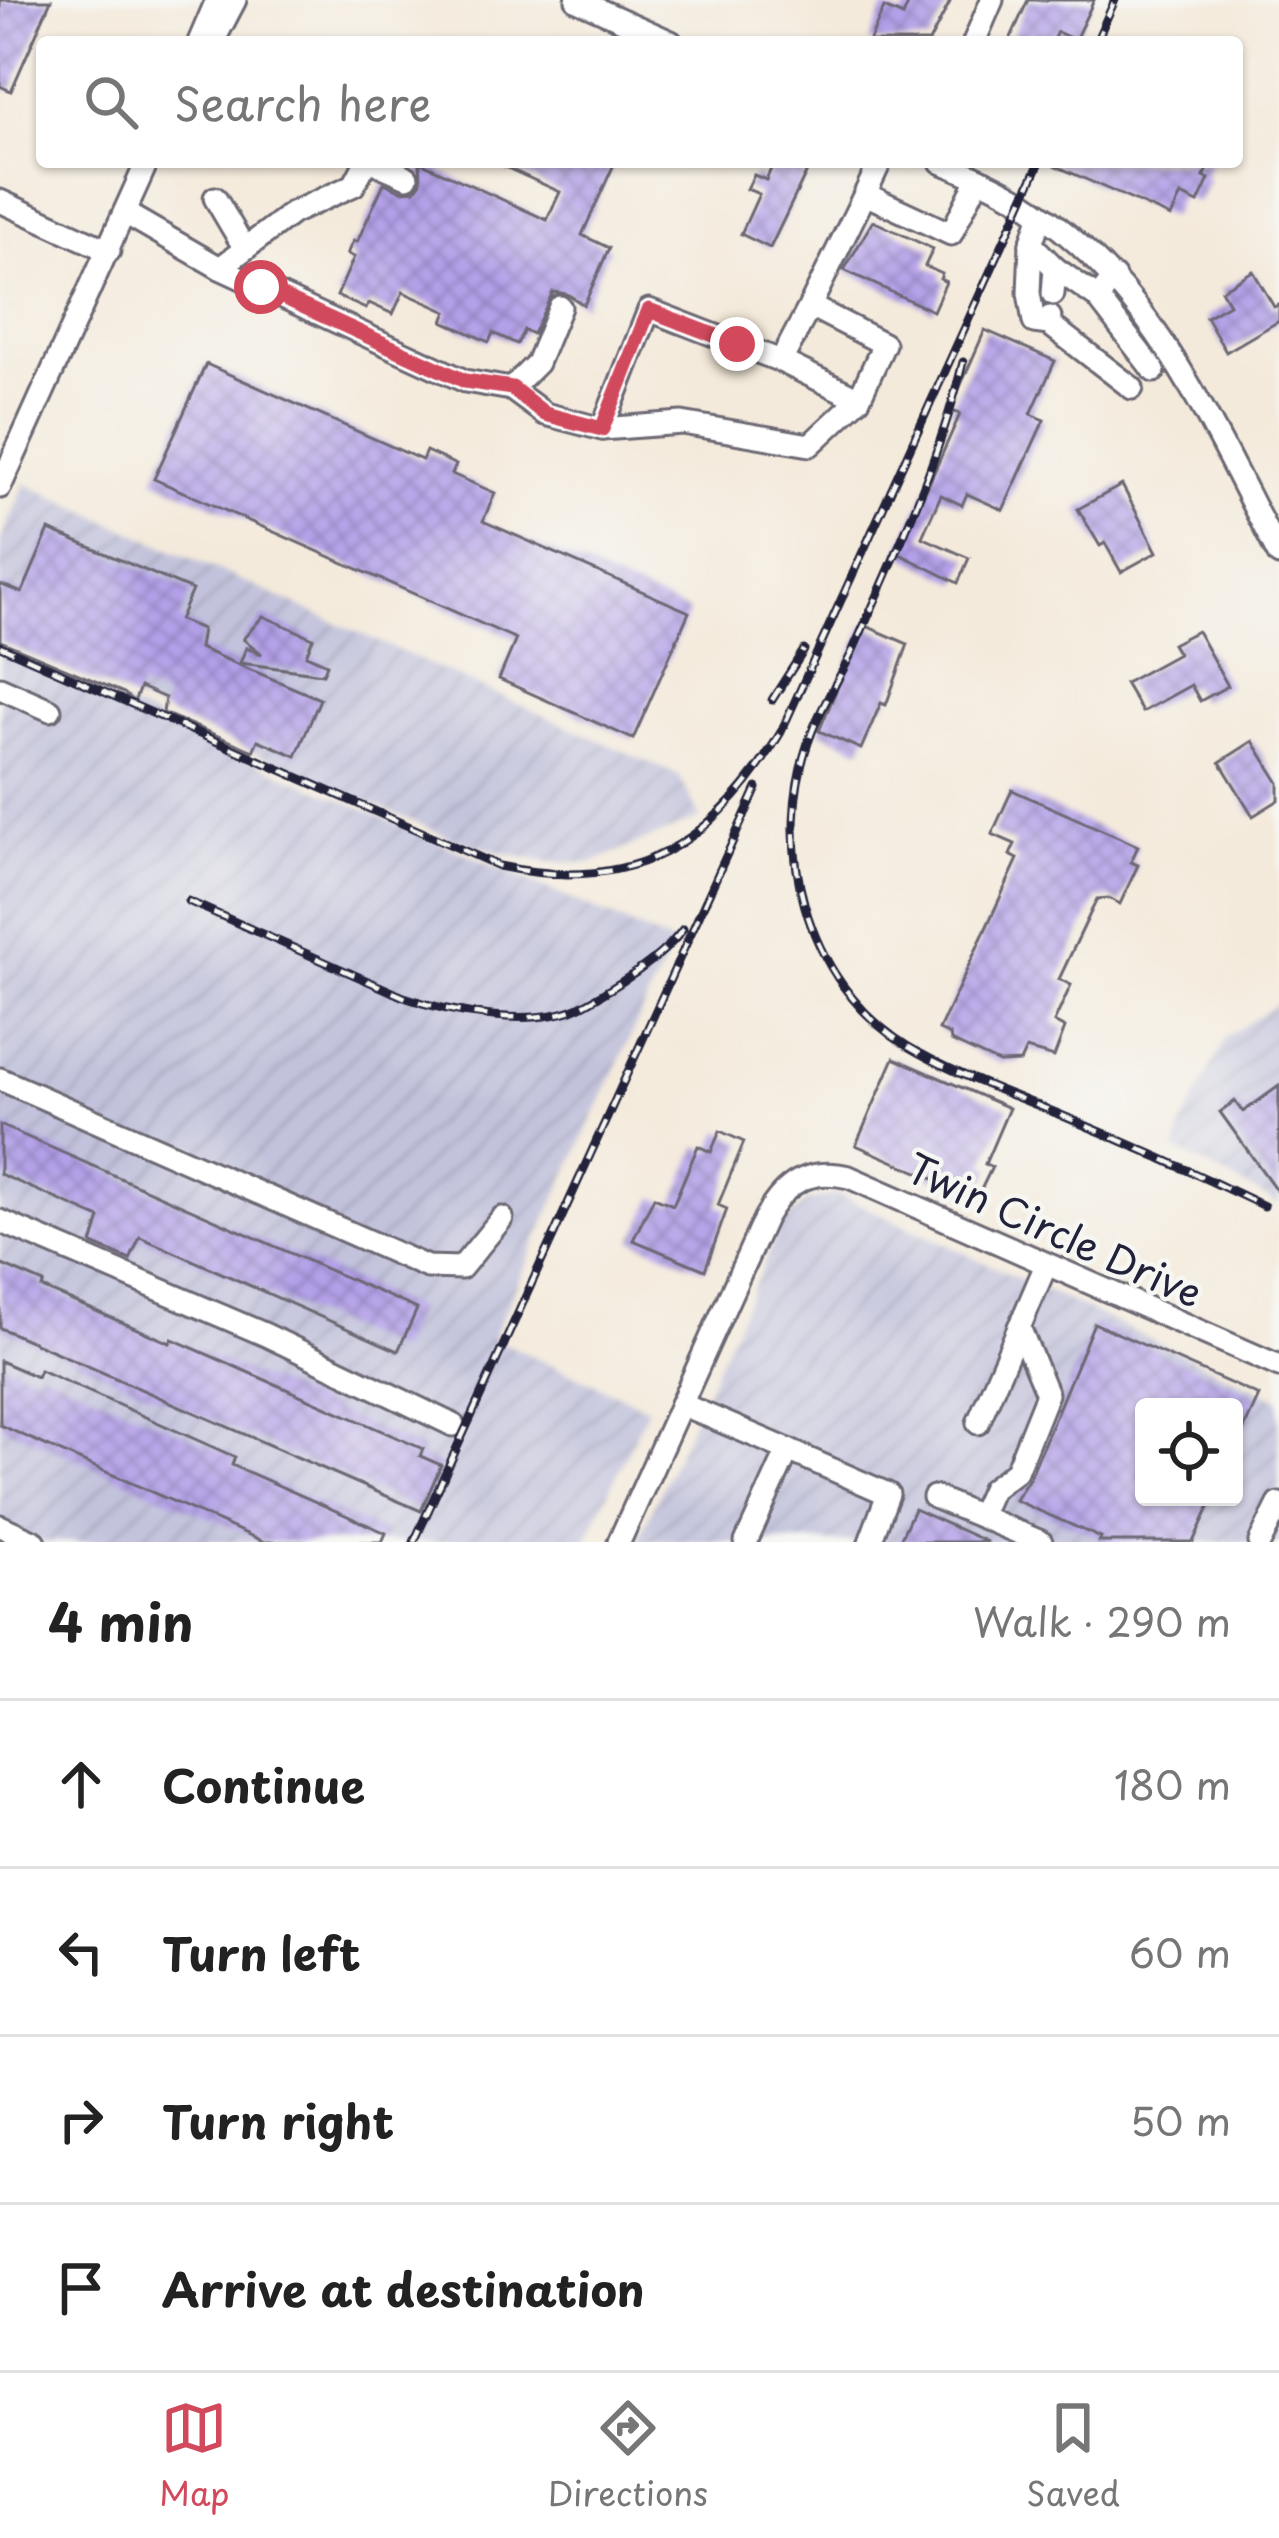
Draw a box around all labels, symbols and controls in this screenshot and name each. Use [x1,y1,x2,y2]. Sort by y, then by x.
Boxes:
search box [36,36,1243,168]
text: Search here [174,68,431,136]
icon: search [78,69,144,135]
route start [234,260,288,314]
route end [710,317,764,371]
street label: Twin Circle Drive [898,1137,1212,1321]
map controls [1135,1398,1243,1506]
button: locate [1135,1398,1243,1506]
text: 4 min [48,1582,193,1659]
text: Walk · 290 m [973,1591,1231,1650]
text: Continue [162,1750,365,1818]
icon: ahead [48,1751,114,1817]
text: 180 m [1114,1754,1231,1813]
text: Turn left [162,1918,361,1986]
icon: left [48,1919,114,1985]
text: 60 m [1129,1922,1231,1981]
text: Turn right [162,2086,394,2154]
icon: right [48,2087,114,2153]
text: 50 m [1130,2090,1231,2149]
text: Arrive at destination [162,2254,645,2322]
icon: arrive [48,2255,114,2321]
tab: Map [159,2395,230,2517]
tab: Directions [548,2395,708,2517]
tab: Saved [1026,2395,1120,2517]

